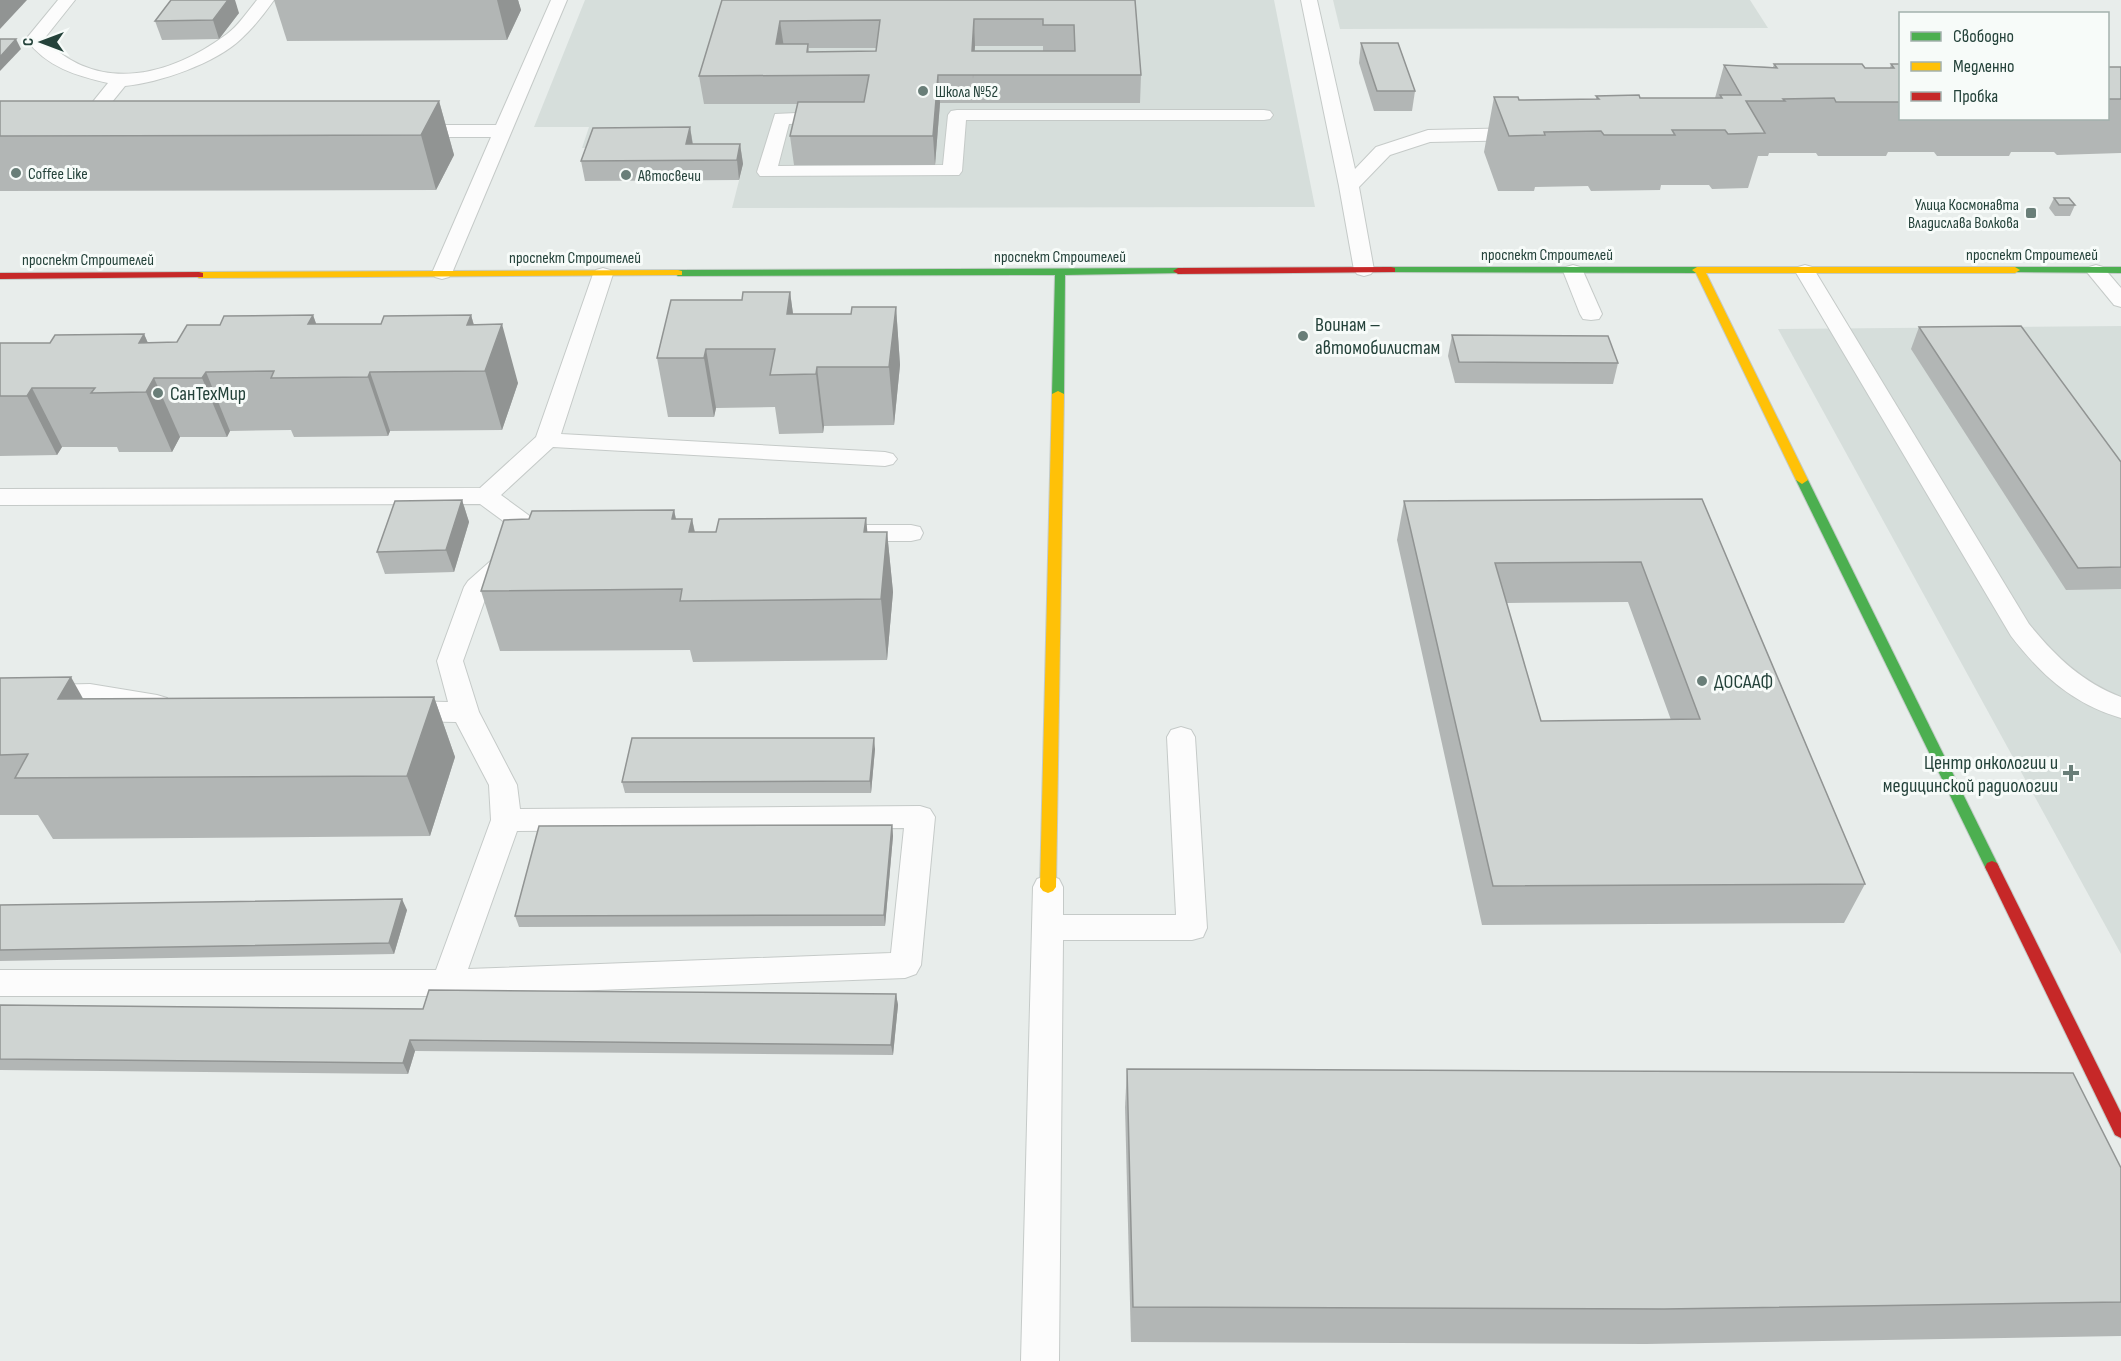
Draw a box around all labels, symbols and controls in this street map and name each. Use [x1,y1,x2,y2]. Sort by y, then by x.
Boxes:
north arrow [12,12,72,72]
legend [1899,12,2109,120]
text: Свободно [1953,26,2014,47]
text: С [19,38,38,46]
text: Медленно [1953,56,2015,77]
place label: Школа №52 [935,83,998,102]
marker: Школа №52 [916,84,930,98]
text: Пробка [1953,86,1998,107]
place label: Coffee Like [28,165,88,184]
marker: Coffee Like [9,166,23,180]
place label: Автосвечи [637,167,701,186]
marker: Автосвечи [619,168,633,182]
place label: Улица Космонавта Владислава Волкова [1908,196,2019,233]
marker: Улица Космонавта Владислава Волкова [2024,206,2038,220]
street label: проспект Строителей [1481,246,1613,265]
street label: проспект Строителей [1966,246,2098,265]
street label: проспект Строителей [994,248,1126,267]
street label: проспект Строителей [509,249,641,268]
street label: проспект Строителей [22,251,154,270]
place label: Воинам – автомобилистам [1315,313,1440,360]
marker: Воинам – автомобилистам [1296,329,1310,343]
place label: СанТехМир [170,382,246,406]
marker: СанТехМир [151,386,165,400]
place label: ДОСААФ [1714,670,1773,694]
marker: ДОСААФ [1695,674,1709,688]
place label: Центр онкологии и медицинской радиологии [1883,751,2058,798]
marker: Центр онкологии и медицинской радиологии [2062,764,2080,782]

